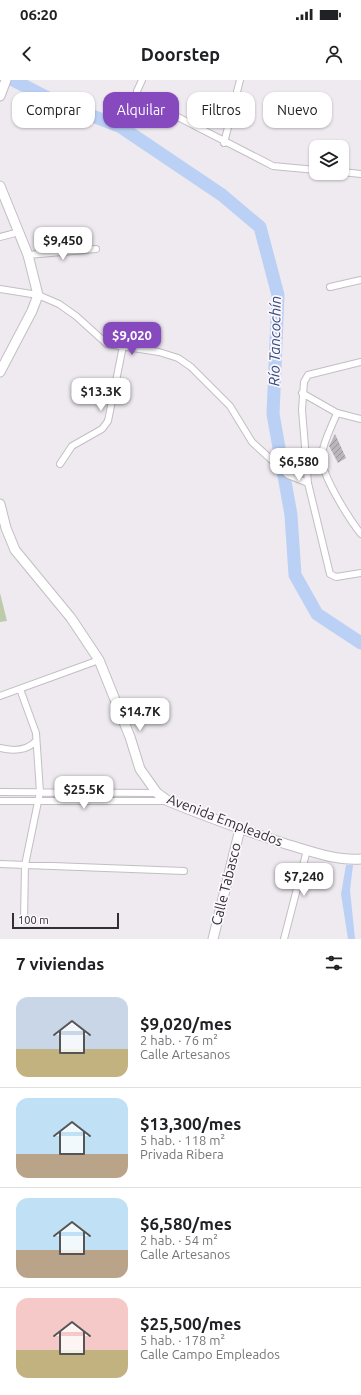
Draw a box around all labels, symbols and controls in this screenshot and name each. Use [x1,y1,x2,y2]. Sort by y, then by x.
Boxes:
text: 06:20 [20,6,58,23]
icon: back [16,43,38,65]
icon: person [323,43,345,65]
text: Doorstep [141,44,220,64]
chip: Comprar [12,92,95,128]
chip: Alquilar [103,92,179,128]
chip: Filtros [187,92,255,128]
chip: Nuevo [263,92,332,128]
map controls [309,140,349,180]
button: layers [309,140,349,180]
pin: $9,450 [30,227,96,261]
text: $9,450 [43,233,83,247]
water label: Río Tancochín [265,296,284,386]
pin: $9,020 [99,322,165,356]
text: $9,020 [112,328,152,342]
pin: $13.3K [68,378,134,412]
text: $13.3K [80,384,122,398]
pin: $6,580 [266,448,332,482]
text: $6,580 [279,454,319,468]
pin: $14.7K [107,698,173,732]
text: $14.7K [119,704,161,718]
pin: $25.5K [51,776,117,810]
text: $25.5K [63,782,105,796]
street label: Avenida Empleados [165,791,285,849]
street label: Calle Tabasco [208,841,244,927]
pin: $7,240 [271,863,337,897]
text: $7,240 [284,869,324,883]
scale bar [12,911,119,930]
text: 100 m [18,914,49,926]
icon: filters [323,952,345,974]
text: 7 viviendas [16,954,104,973]
icon: home [48,1013,96,1061]
text: $9,020/mes [140,1014,232,1033]
text: 2 hab. · 76 m² [140,1033,218,1047]
text: Calle Artesanos [140,1047,230,1061]
icon: home [48,1114,96,1162]
text: $13,300/mes [140,1114,241,1133]
text: 5 hab. · 118 m² [140,1133,225,1147]
text: Privada Ribera [140,1147,224,1161]
icon: home [48,1214,96,1262]
text: $6,580/mes [140,1214,232,1233]
text: 2 hab. · 54 m² [140,1233,218,1247]
text: Calle Artesanos [140,1247,230,1261]
icon: home [48,1314,96,1362]
text: $25,500/mes [140,1314,241,1333]
text: 5 hab. · 178 m² [140,1333,225,1347]
text: Calle Campo Empleados [140,1347,280,1361]

